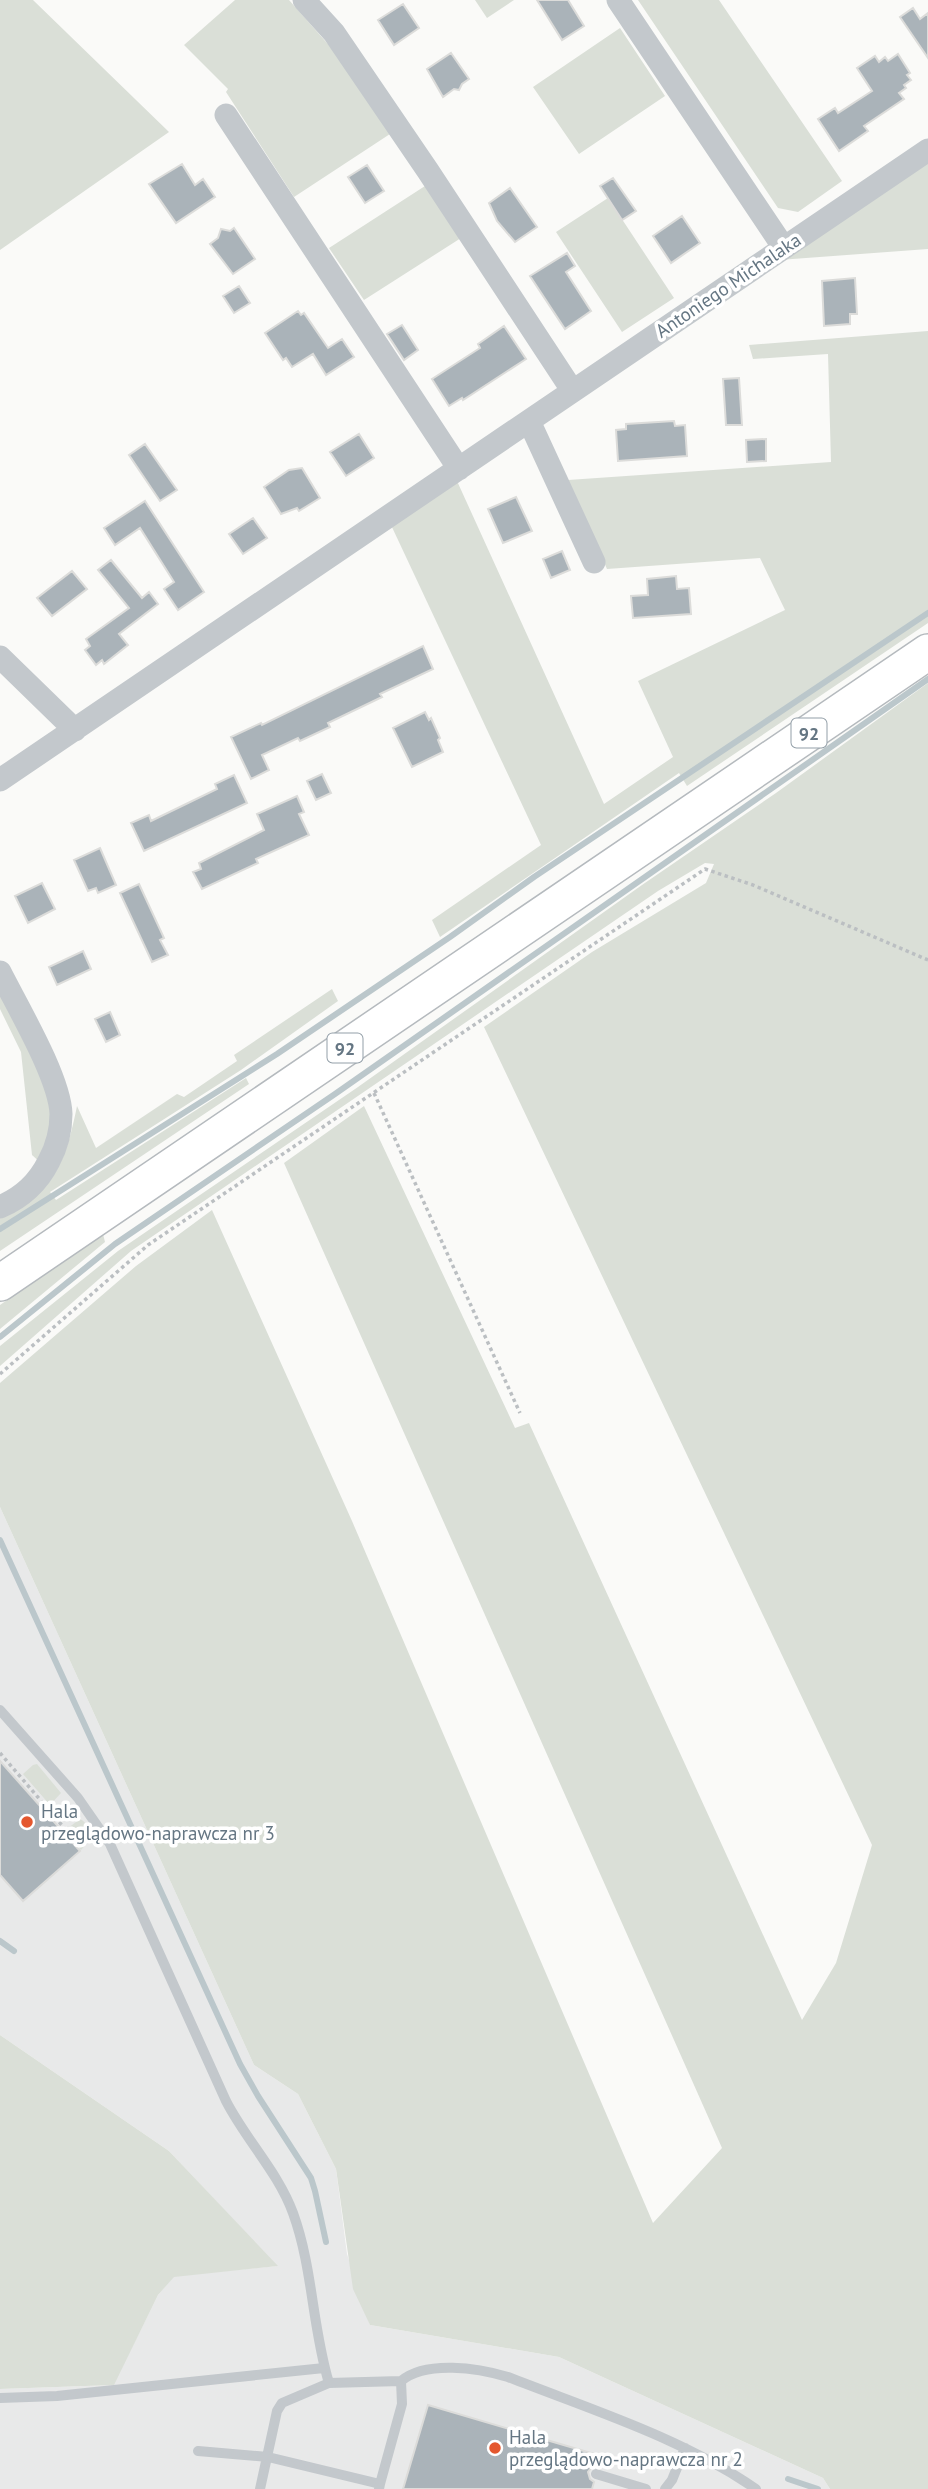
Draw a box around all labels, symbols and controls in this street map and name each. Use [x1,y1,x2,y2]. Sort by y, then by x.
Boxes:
street label: Antoniego Michalaka [651,227,805,343]
road number: 92 [792,718,826,748]
road number: 92 [328,1034,362,1063]
place label: Hala przeglądowo-naprawcza nr 3 [41,1799,275,1845]
marker: Hala przeglądowo-naprawcza nr 3 [19,1814,35,1830]
place label: Hala przeglądowo-naprawcza nr 2 [509,2425,743,2471]
marker: Hala przeglądowo-naprawcza nr 2 [487,2440,503,2456]

